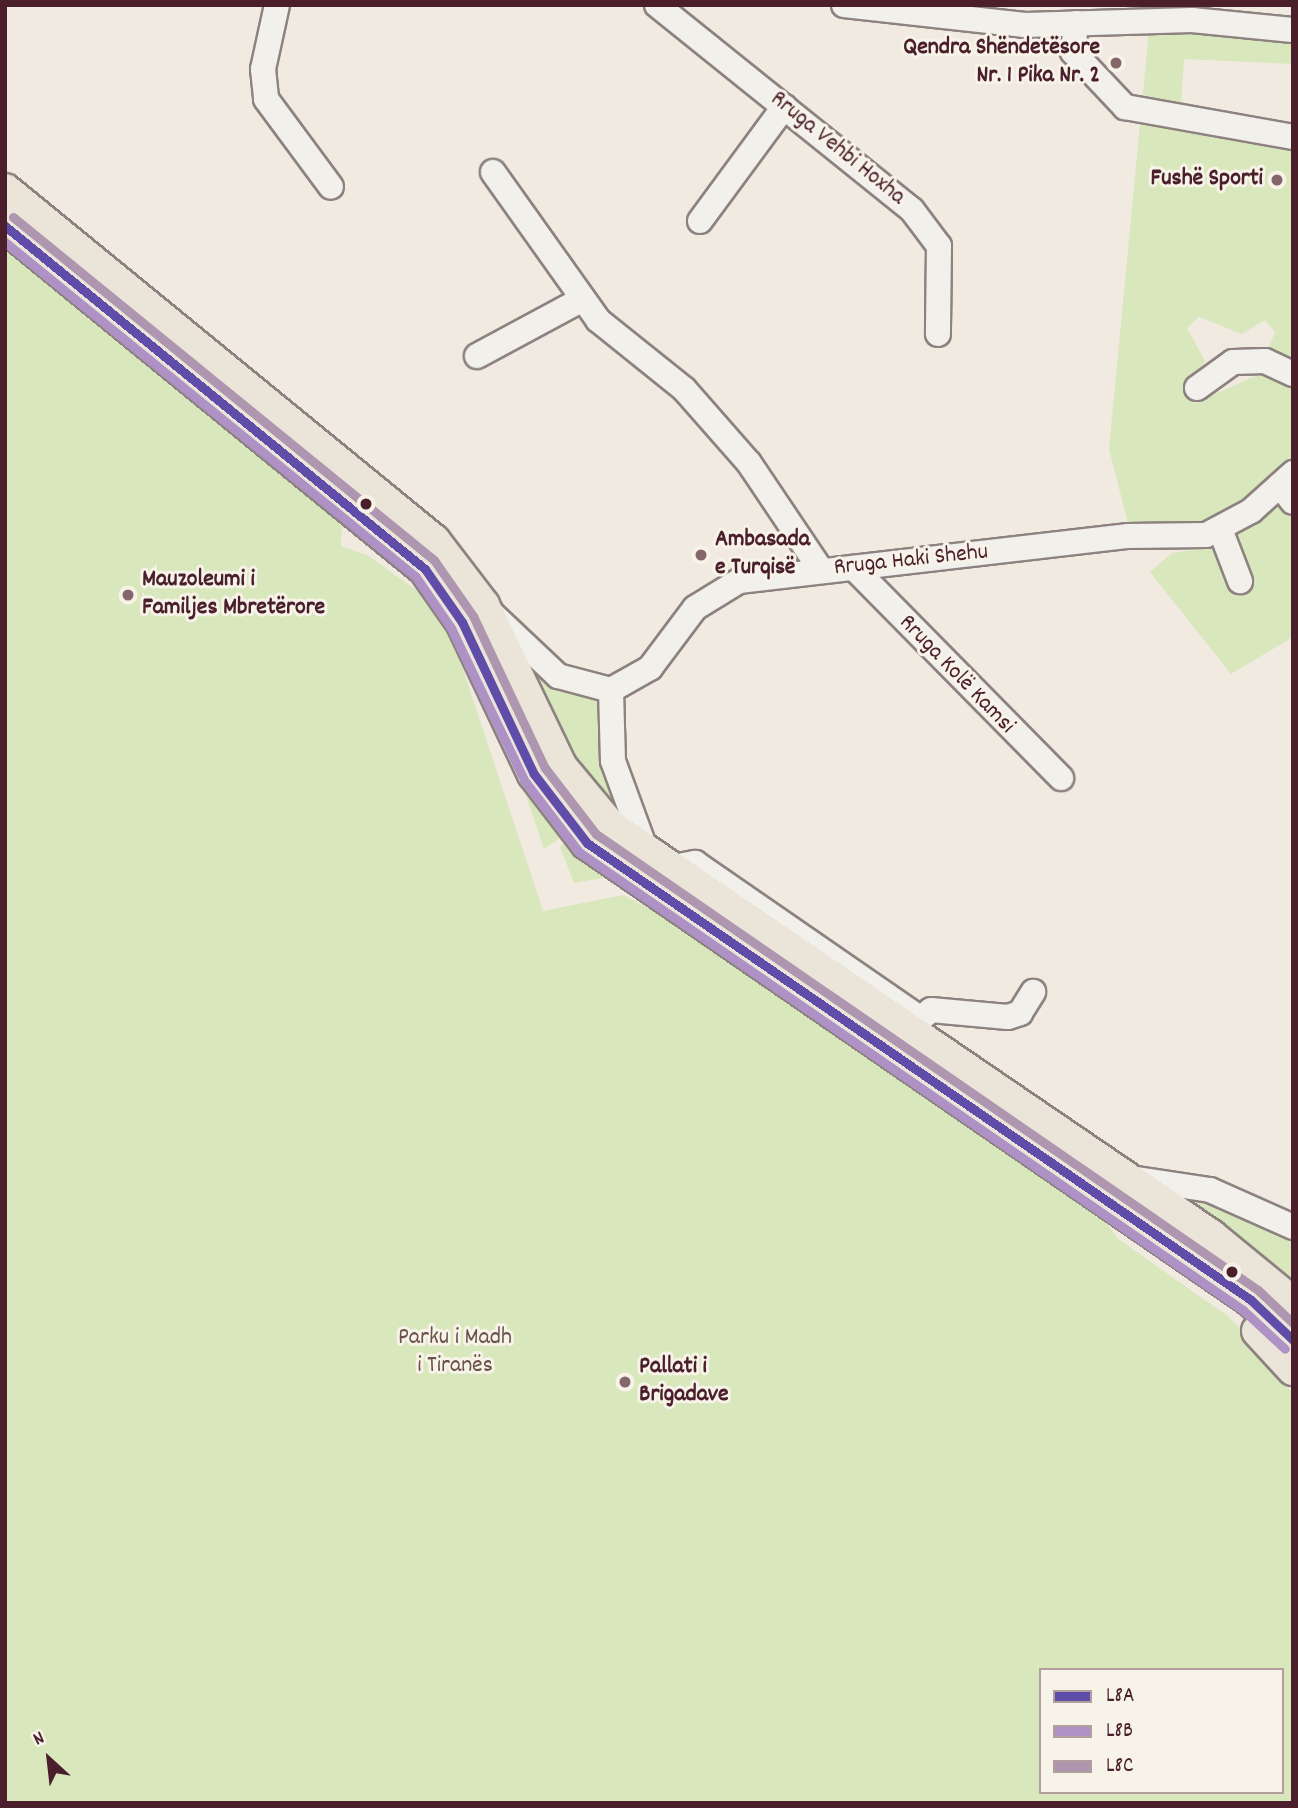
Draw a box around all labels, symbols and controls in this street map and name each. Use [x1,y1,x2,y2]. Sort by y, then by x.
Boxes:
place label: Qendra Shëndetësore Nr. 1 Pika Nr. 2 [903,35,1100,91]
marker: Qendra Shëndetësore Nr. 1 Pika Nr. 2 [1106,53,1126,73]
street label: Rruga Vehbi Hoxha [764,86,910,212]
place label: Fushë Sporti [1151,166,1263,194]
marker: Fushë Sporti [1269,172,1285,188]
unlabelled marker [359,497,373,511]
place label: Ambasada e Turqisë [715,527,810,583]
street label: Rruga Haki Shehu [832,539,990,583]
marker: Ambasada e Turqisë [693,547,709,563]
place label: Mauzoleumi i Familjes Mbretërore [142,567,325,623]
marker: Mauzoleumi i Familjes Mbretërore [120,587,136,603]
street label: Rruga Kolë Kamsi [892,609,1020,741]
unlabelled marker [1225,1265,1239,1279]
park label: Parku i Madh i Tiranës [398,1325,512,1381]
place label: Pallati i Brigadave [639,1354,729,1410]
marker: Pallati i Brigadave [617,1374,633,1390]
legend [1039,1668,1284,1794]
text: L8A [1106,1682,1134,1712]
text: L8B [1106,1717,1133,1747]
north arrow [14,1724,84,1794]
text: N [29,1726,50,1754]
text: L8C [1106,1752,1133,1782]

